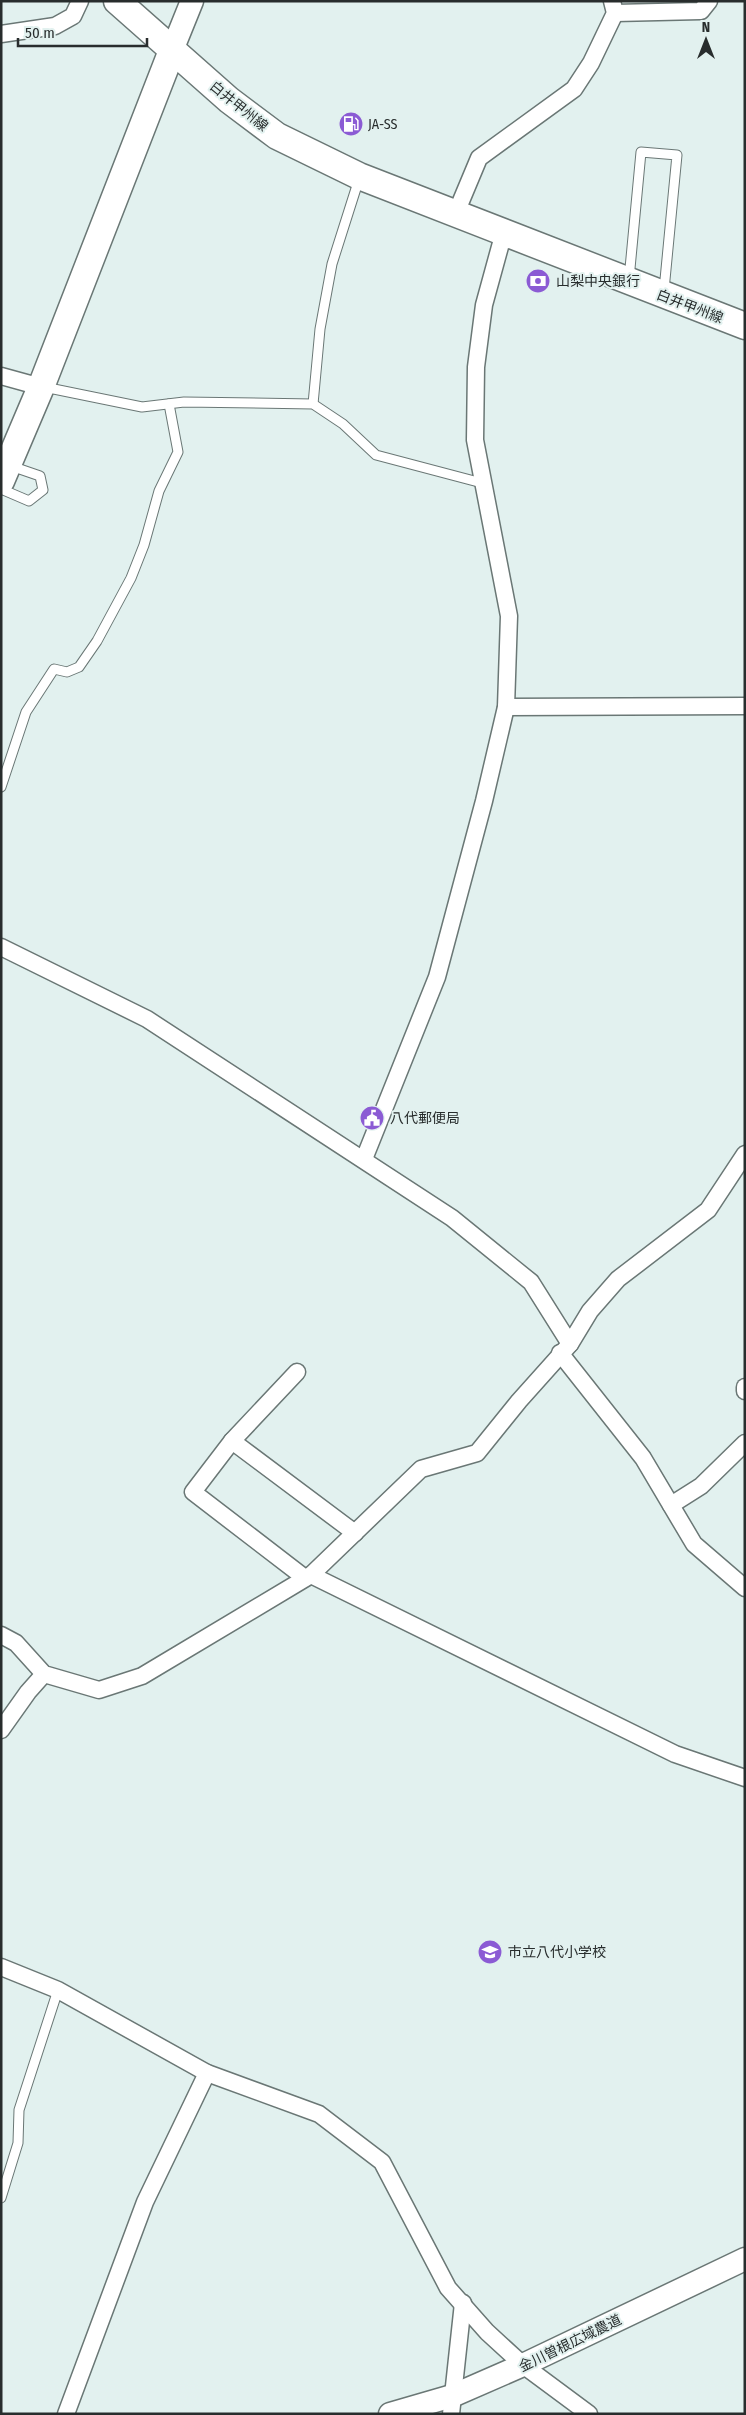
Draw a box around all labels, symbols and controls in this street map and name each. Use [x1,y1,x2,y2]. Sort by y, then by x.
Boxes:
scale bar [18,15,146,47]
north arrow [681,15,731,65]
text: N [702,19,710,36]
text: 50 m [25,24,55,42]
street label: 白井甲州線 [206,78,271,135]
fuel station icon: JA-SS [338,111,364,137]
place label: JA-SS [368,116,397,133]
bank icon: 山梨中央銀行 [525,268,551,294]
place label: 山梨中央銀行 [556,273,640,290]
street label: 白井甲州線 [654,286,726,327]
public building icon: 八代郵便局 [359,1105,385,1131]
place label: 八代郵便局 [390,1110,460,1127]
school or university icon: 市立八代小学校 [477,1939,503,1965]
place label: 市立八代小学校 [508,1944,606,1961]
street label: 金川曽根広域農道 [516,2311,624,2376]

